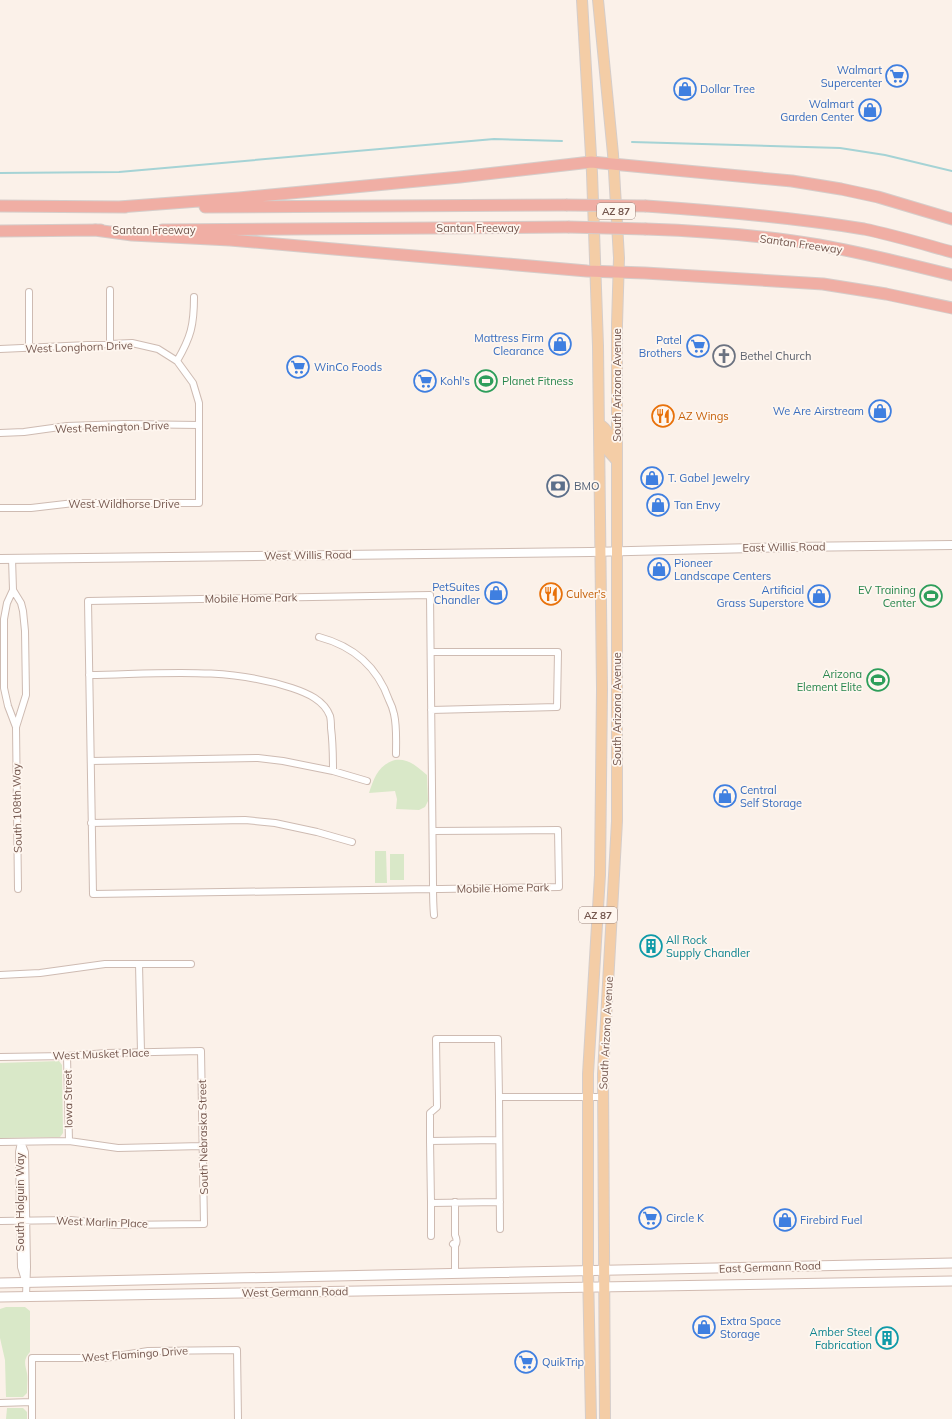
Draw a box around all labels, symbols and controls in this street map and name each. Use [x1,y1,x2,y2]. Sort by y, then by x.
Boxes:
place label: Walmart Supercenter [821,63,882,90]
supermarket icon: Walmart Supercenter [884,63,910,89]
shop icon: Dollar Tree [672,76,698,102]
place label: Dollar Tree [700,82,755,96]
place label: Walmart Garden Center [780,97,854,124]
shop icon: Walmart Garden Center [857,97,883,123]
road number: AZ 87 [597,203,635,219]
street label: Santan Freeway [436,221,520,235]
street label: Santan Freeway [112,223,196,237]
street label: Santan Freeway [759,231,843,257]
street label: South Arizona Avenue [610,328,624,442]
place label: Mattress Firm Clearance [474,331,544,358]
shop icon: Mattress Firm Clearance [547,331,573,357]
place label: Patel Brothers [639,333,682,360]
supermarket icon: Patel Brothers [685,333,711,359]
street label: West Longhorn Drive [25,338,133,356]
church icon: Bethel Church [711,343,737,369]
place label: Bethel Church [740,349,811,363]
supermarket icon: WinCo Foods [285,354,311,380]
place label: WinCo Foods [314,360,382,374]
supermarket icon: Kohl's [412,368,438,394]
sports icon: Planet Fitness [473,368,499,394]
place label: Kohl's [440,374,470,388]
place label: Planet Fitness [502,374,574,388]
shop icon: We Are Airstream [867,398,893,424]
restaurant icon: AZ Wings [650,403,676,429]
place label: We Are Airstream [773,404,864,418]
place label: AZ Wings [678,409,729,423]
street label: West Remington Drive [55,418,169,436]
shop icon: T. Gabel Jewelry [639,465,665,491]
place label: T. Gabel Jewelry [668,471,750,485]
bank icon: BMO [545,473,571,499]
place label: BMO [574,479,599,493]
shop icon: Tan Envy [645,492,671,518]
street label: West Wildhorse Drive [68,497,180,511]
place label: Tan Envy [674,498,721,512]
street label: East Willis Road [742,539,826,555]
street label: West Willis Road [264,547,352,563]
shop icon: Pioneer Landscape Centers [646,556,672,582]
place label: Pioneer Landscape Centers [674,556,771,583]
place label: PetSuites Chandler [432,580,480,607]
shop icon: PetSuites Chandler [483,580,509,606]
restaurant icon: Culver's [538,581,564,607]
place label: Artificial Grass Superstore [717,583,804,610]
shop icon: Artificial Grass Superstore [806,583,832,609]
place label: EV Training Center [858,583,916,610]
sports icon: EV Training Center [918,583,944,609]
place label: Culver's [566,587,606,601]
street label: Mobile Home Park [204,590,298,606]
street label: South Arizona Avenue [610,652,624,766]
place label: Arizona Element Elite [797,667,862,694]
sports icon: Arizona Element Elite [865,667,891,693]
street label: South 108th Way [9,763,25,853]
shop icon: Central Self Storage [712,783,738,809]
place label: Central Self Storage [740,783,802,810]
street label: Mobile Home Park [456,880,550,896]
road number: AZ 87 [579,907,617,923]
building icon: All Rock Supply Chandler [638,933,664,959]
place label: All Rock Supply Chandler [666,933,750,960]
street label: South Arizona Avenue [596,976,616,1090]
street label: West Musket Place [52,1045,150,1063]
street label: Iowa Street [60,1070,76,1128]
street label: South Nebraska Street [195,1079,211,1195]
street label: South Holguin Way [13,1152,27,1251]
supermarket icon: Circle K [637,1205,663,1231]
shop icon: Firebird Fuel [772,1207,798,1233]
place label: Circle K [666,1211,705,1225]
street label: West Marlin Place [56,1213,148,1231]
place label: Firebird Fuel [800,1213,862,1227]
street label: East Germann Road [719,1258,821,1276]
street label: West Germann Road [242,1284,348,1300]
shop icon: Extra Space Storage [691,1314,717,1340]
place label: Extra Space Storage [720,1314,781,1341]
place label: Amber Steel Fabrication [810,1325,872,1352]
building icon: Amber Steel Fabrication [874,1325,900,1351]
street label: West Flamingo Drive [82,1343,188,1365]
supermarket icon: QuikTrip [513,1349,539,1375]
place label: QuikTrip [542,1355,585,1369]

